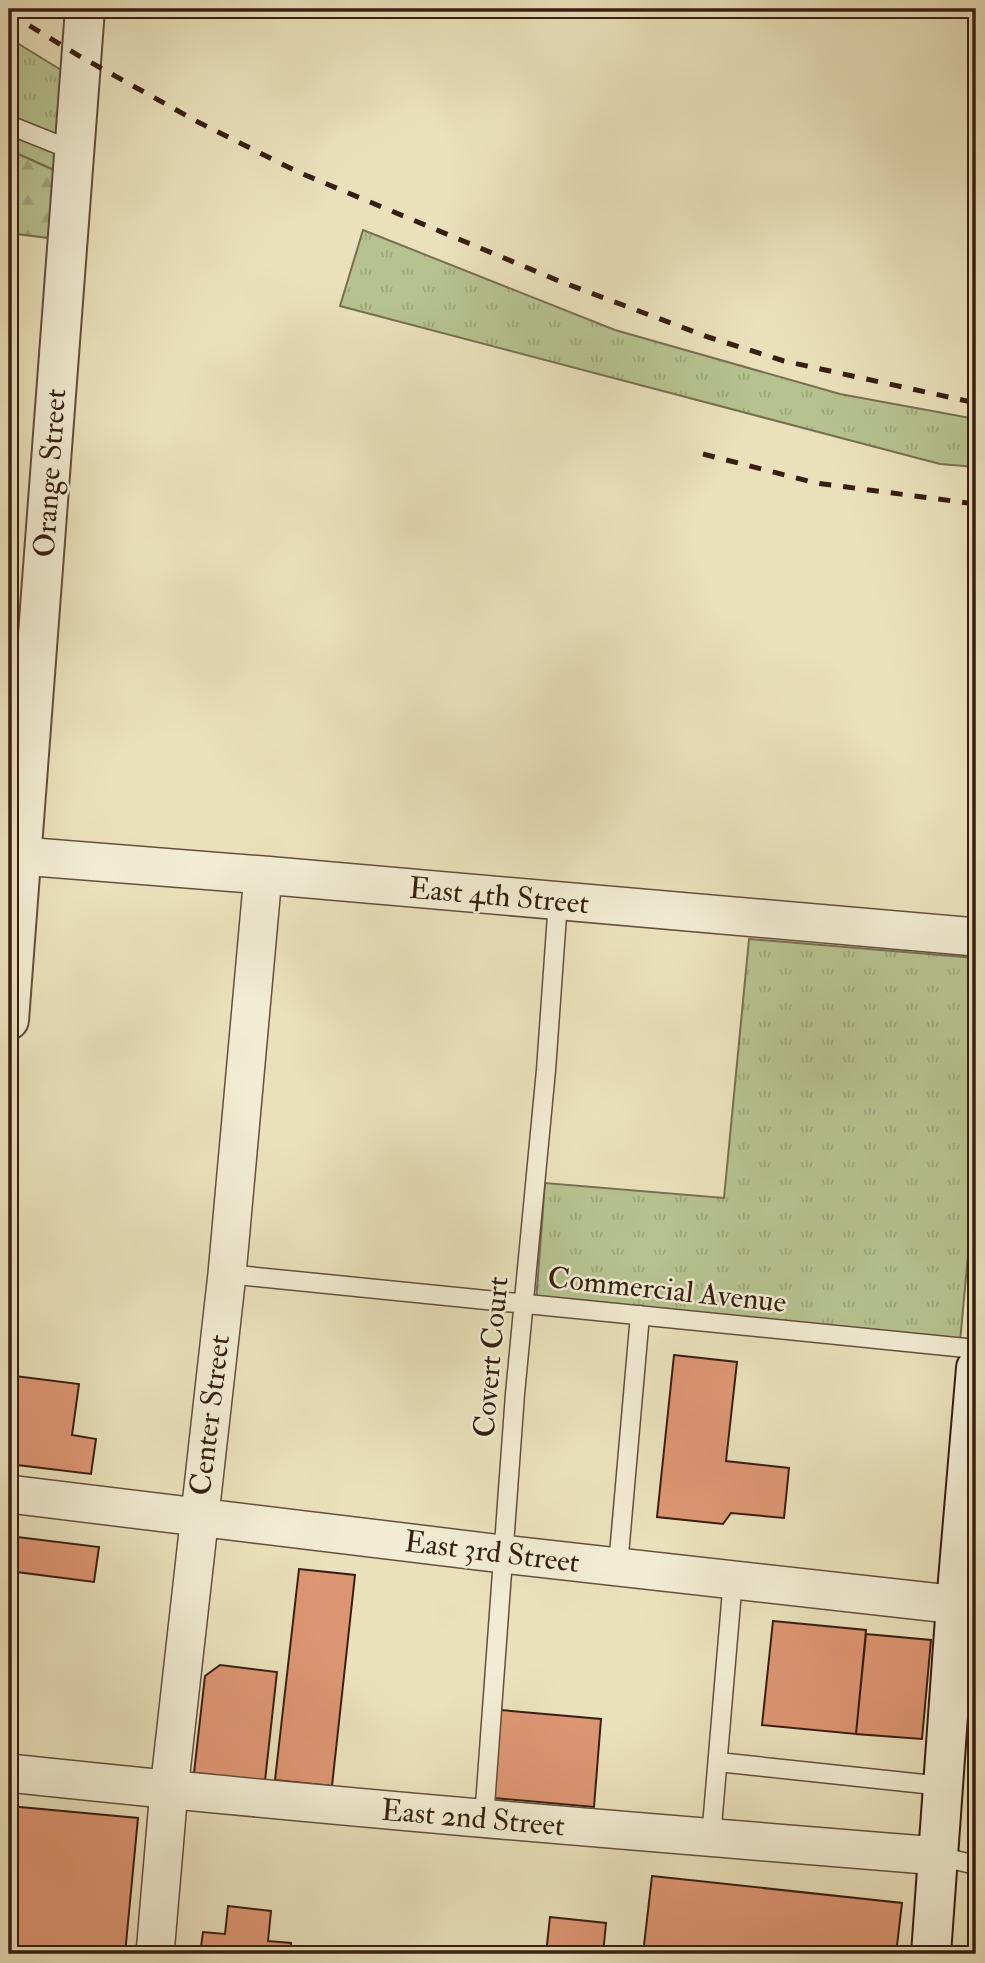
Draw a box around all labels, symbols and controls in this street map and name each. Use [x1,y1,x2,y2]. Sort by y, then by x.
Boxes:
street label: Orange Street [26,387,74,559]
street label: East 4th Street [407,870,591,922]
street label: Commercial Avenue [546,1259,788,1321]
street label: Covert Court [466,1275,516,1439]
street label: Center Street [182,1332,238,1498]
street label: East 3rd Street [402,1523,582,1581]
street label: East 2nd Street [380,1792,567,1844]

